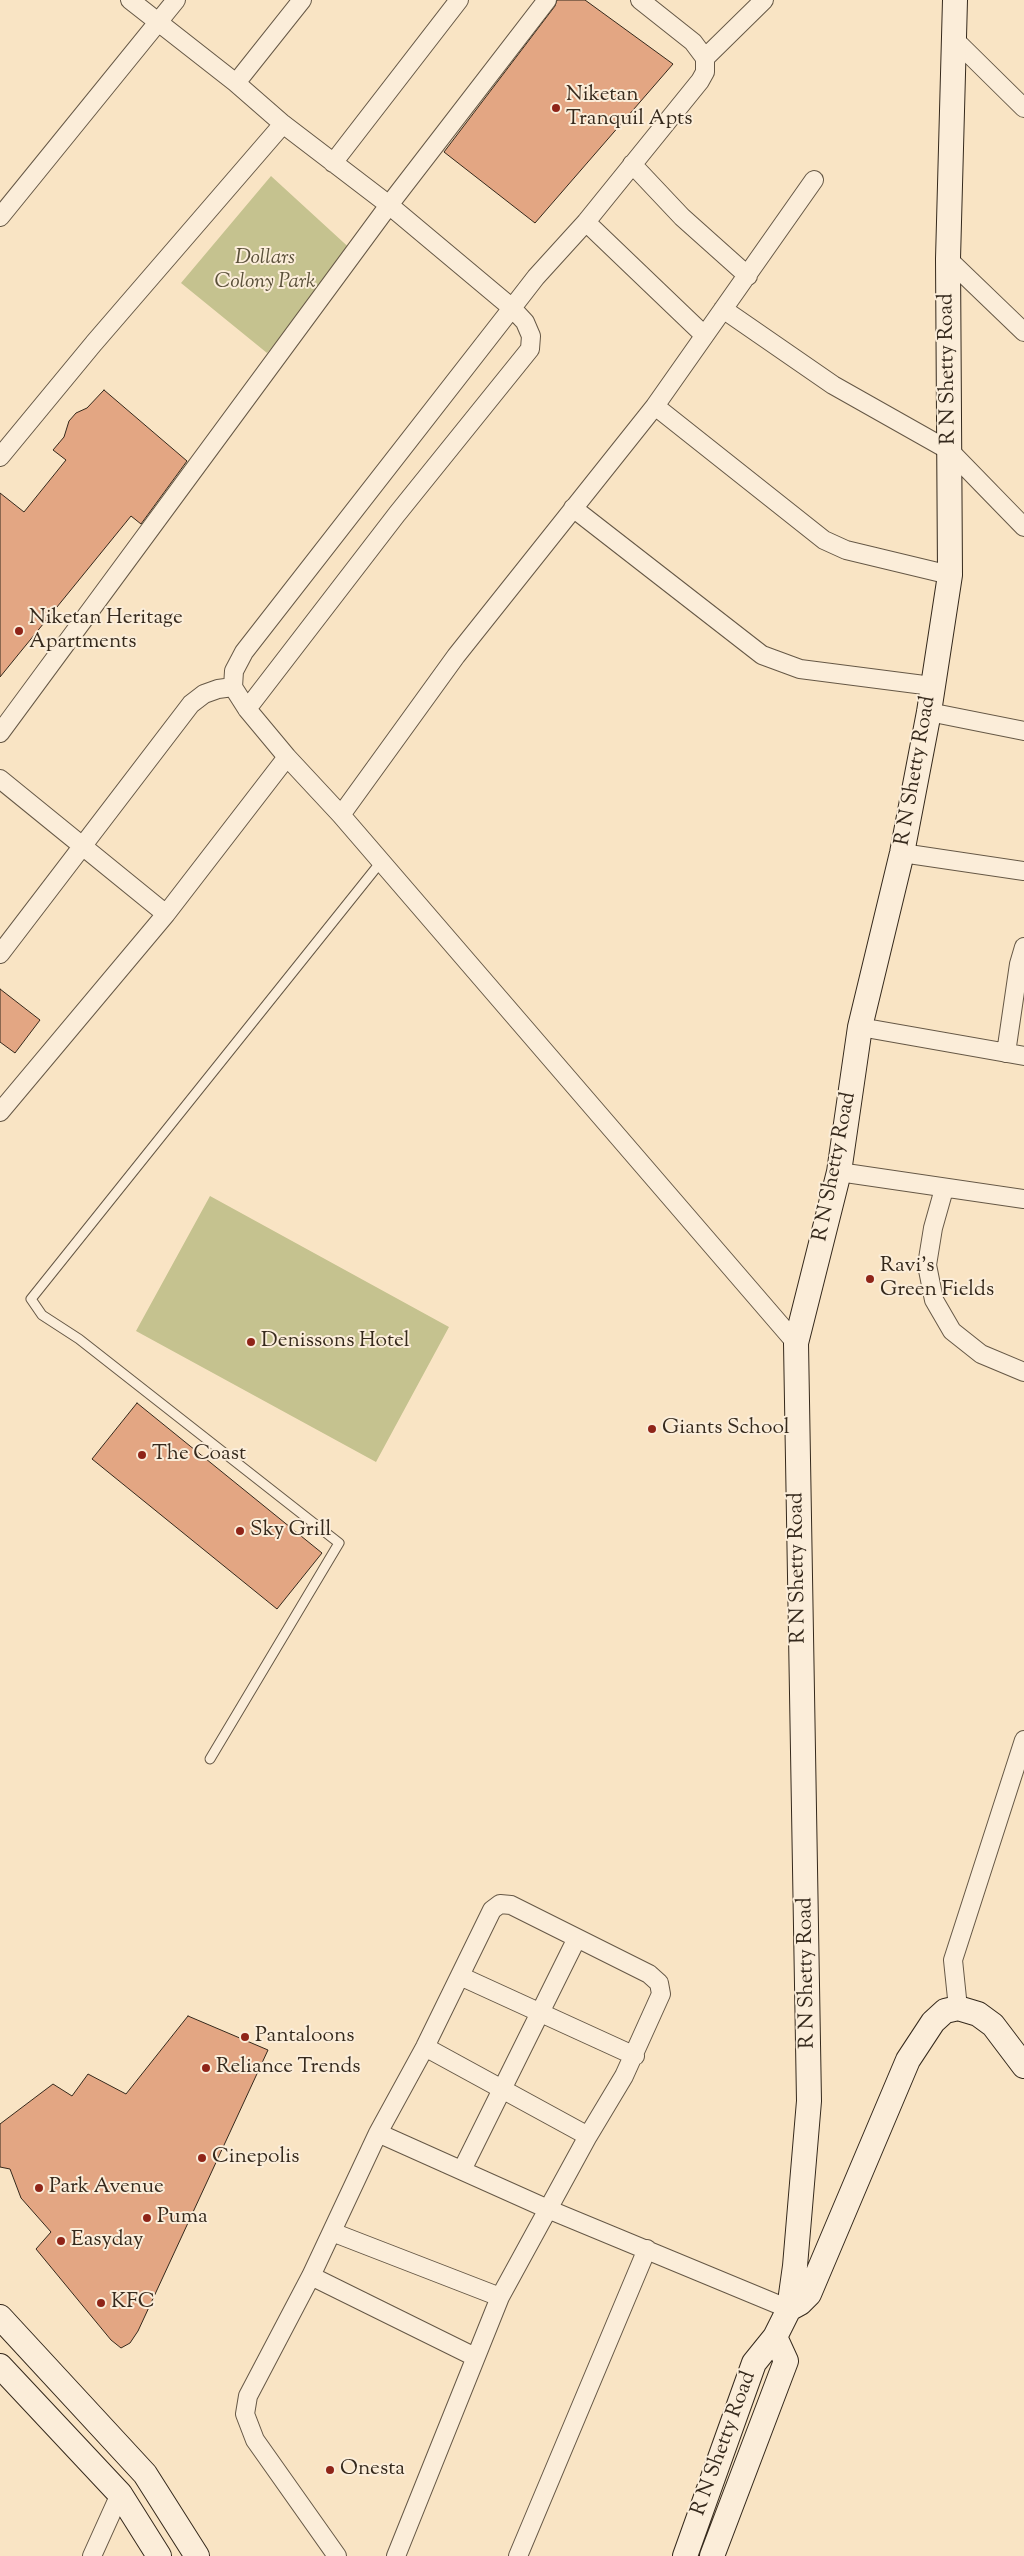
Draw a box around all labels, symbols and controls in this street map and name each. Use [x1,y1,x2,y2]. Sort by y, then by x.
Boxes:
place label: Niketan Tranquil Apts [566,83,692,133]
marker: Niketan Tranquil Apts [550,102,562,114]
park label: Dollars Colony Park [215,246,315,296]
street label: R N Shetty Road [935,293,963,445]
place label: Niketan Heritage Apartments [29,606,183,656]
marker: Niketan Heritage Apartments [13,625,25,637]
street label: R N Shetty Road [891,694,943,848]
street label: R N Shetty Road [809,1090,863,1244]
place label: Ravi's Green Fields [880,1254,994,1304]
marker: Ravi's Green Fields [864,1273,876,1285]
place label: Denissons Hotel [261,1329,410,1355]
marker: Denissons Hotel [245,1336,257,1348]
place label: Giants School [662,1416,790,1442]
marker: Giants School [646,1423,658,1435]
place label: The Coast [152,1442,246,1468]
marker: The Coast [136,1449,148,1461]
street label: R N Shetty Road [785,1492,813,1644]
place label: Sky Grill [250,1518,331,1544]
marker: Sky Grill [234,1525,246,1537]
street label: R N Shetty Road [794,1897,822,2049]
place label: Pantaloons [255,2024,355,2050]
marker: Pantaloons [239,2031,251,2043]
place label: Reliance Trends [216,2055,361,2081]
marker: Reliance Trends [200,2062,212,2074]
place label: Cinepolis [212,2145,299,2171]
marker: Cinepolis [196,2152,208,2164]
place label: Park Avenue [49,2175,164,2201]
marker: Park Avenue [33,2182,45,2194]
place label: Puma [157,2205,208,2231]
marker: Puma [141,2212,153,2224]
place label: Easyday [71,2228,143,2254]
marker: Easyday [55,2235,67,2247]
place label: KFC [111,2290,155,2316]
marker: KFC [95,2297,107,2309]
street label: R N Shetty Road [687,2368,763,2520]
place label: Onesta [340,2457,405,2483]
marker: Onesta [324,2464,336,2476]

